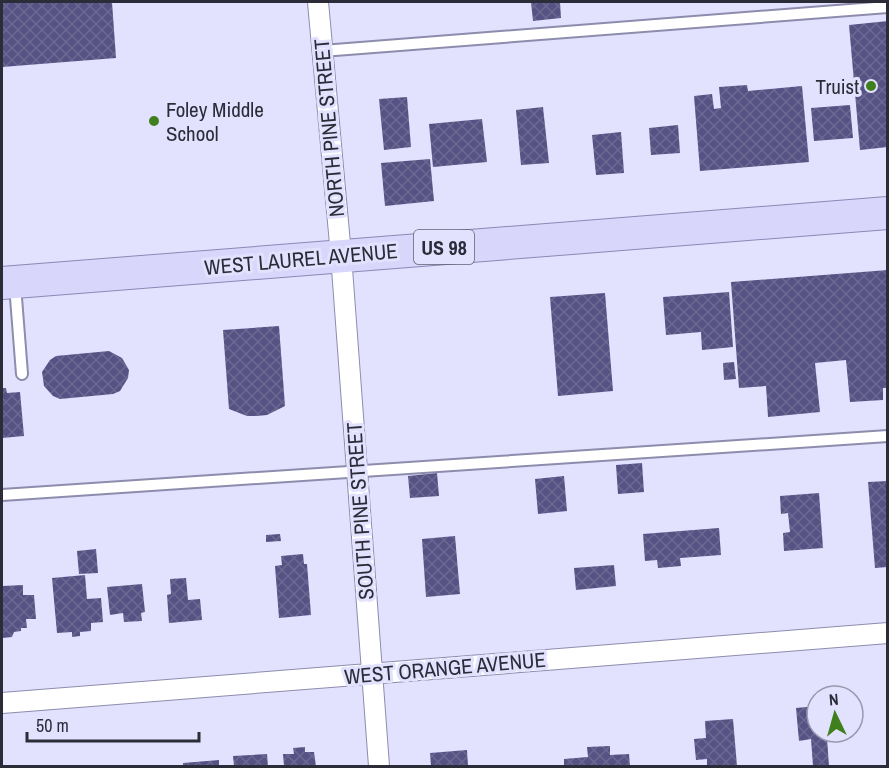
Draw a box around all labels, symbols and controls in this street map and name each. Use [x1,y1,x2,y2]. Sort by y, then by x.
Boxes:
street label: NORTH PINE STREET [307,37,351,218]
place label: Truist [816,72,859,101]
marker: Truist [864,79,878,93]
place label: Foley Middle School [166,95,264,148]
marker: Foley Middle School [147,114,161,128]
road number: US 98 [414,230,474,264]
street label: WEST LAUREL AVENUE [203,236,399,282]
street label: SOUTH PINE STREET [339,421,381,601]
street label: WEST ORANGE AVENUE [343,645,547,691]
north arrow [805,684,865,744]
text: N [828,688,839,710]
scale bar [27,705,200,743]
text: 50 m [36,713,69,738]

